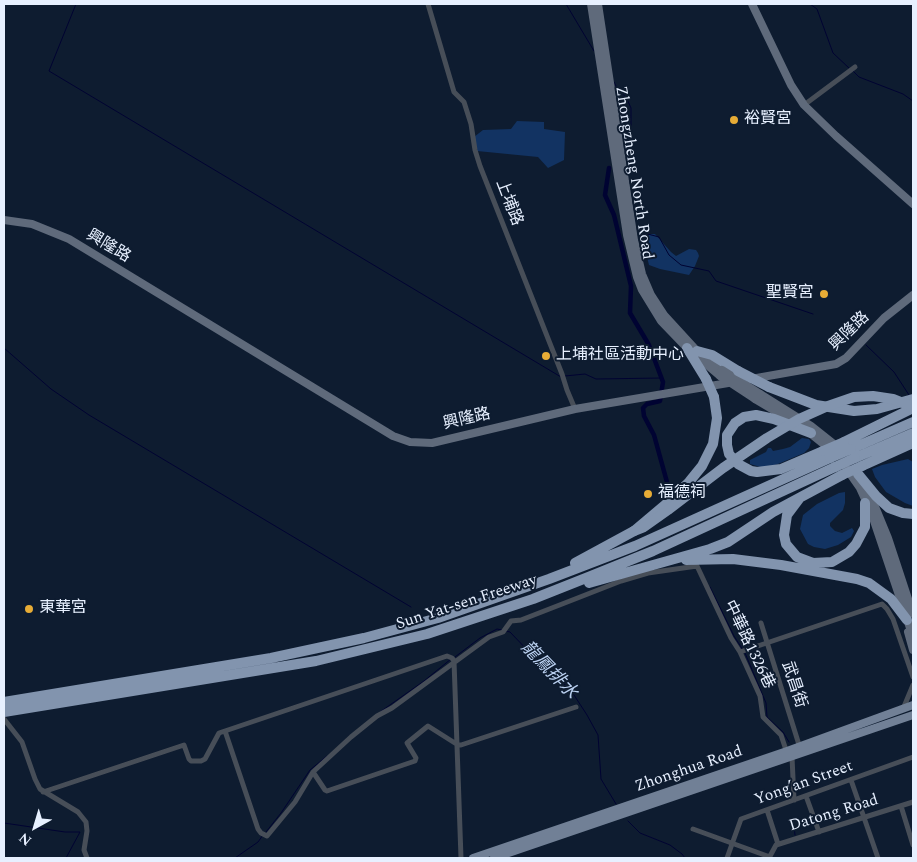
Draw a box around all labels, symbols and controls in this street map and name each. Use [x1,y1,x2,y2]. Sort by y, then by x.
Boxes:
street label: Zhongzheng North Road [610,85,656,261]
place label: 裕賢宮 [744,110,792,130]
marker: 裕賢宮 [728,114,740,126]
street label: 上埔路 [490,177,526,229]
street label: 興隆路 [82,226,134,268]
place label: 聖賢宮 [766,284,814,304]
marker: 聖賢宮 [818,288,830,300]
street label: 興隆路 [826,308,874,356]
place label: 上埔社區活動中心 [556,346,684,366]
marker: 上埔社區活動中心 [540,350,552,362]
street label: 興隆路 [441,405,493,435]
place label: 福德祠 [658,484,706,504]
marker: 福德祠 [642,488,654,500]
street label: Sun Yat-sen Freeway [394,571,540,635]
street label: 中華路1326巷 [718,598,778,692]
place label: 東華宮 [39,599,87,619]
marker: 東華宮 [23,603,35,615]
water label: 龍鳳排水 [515,638,581,704]
street label: 武昌街 [776,659,810,711]
street label: Zhonghua Road [633,743,745,797]
street label: Yong’an Street [752,757,856,811]
street label: Datong Road [787,791,881,837]
north arrow [10,802,60,852]
text: N [14,827,36,851]

